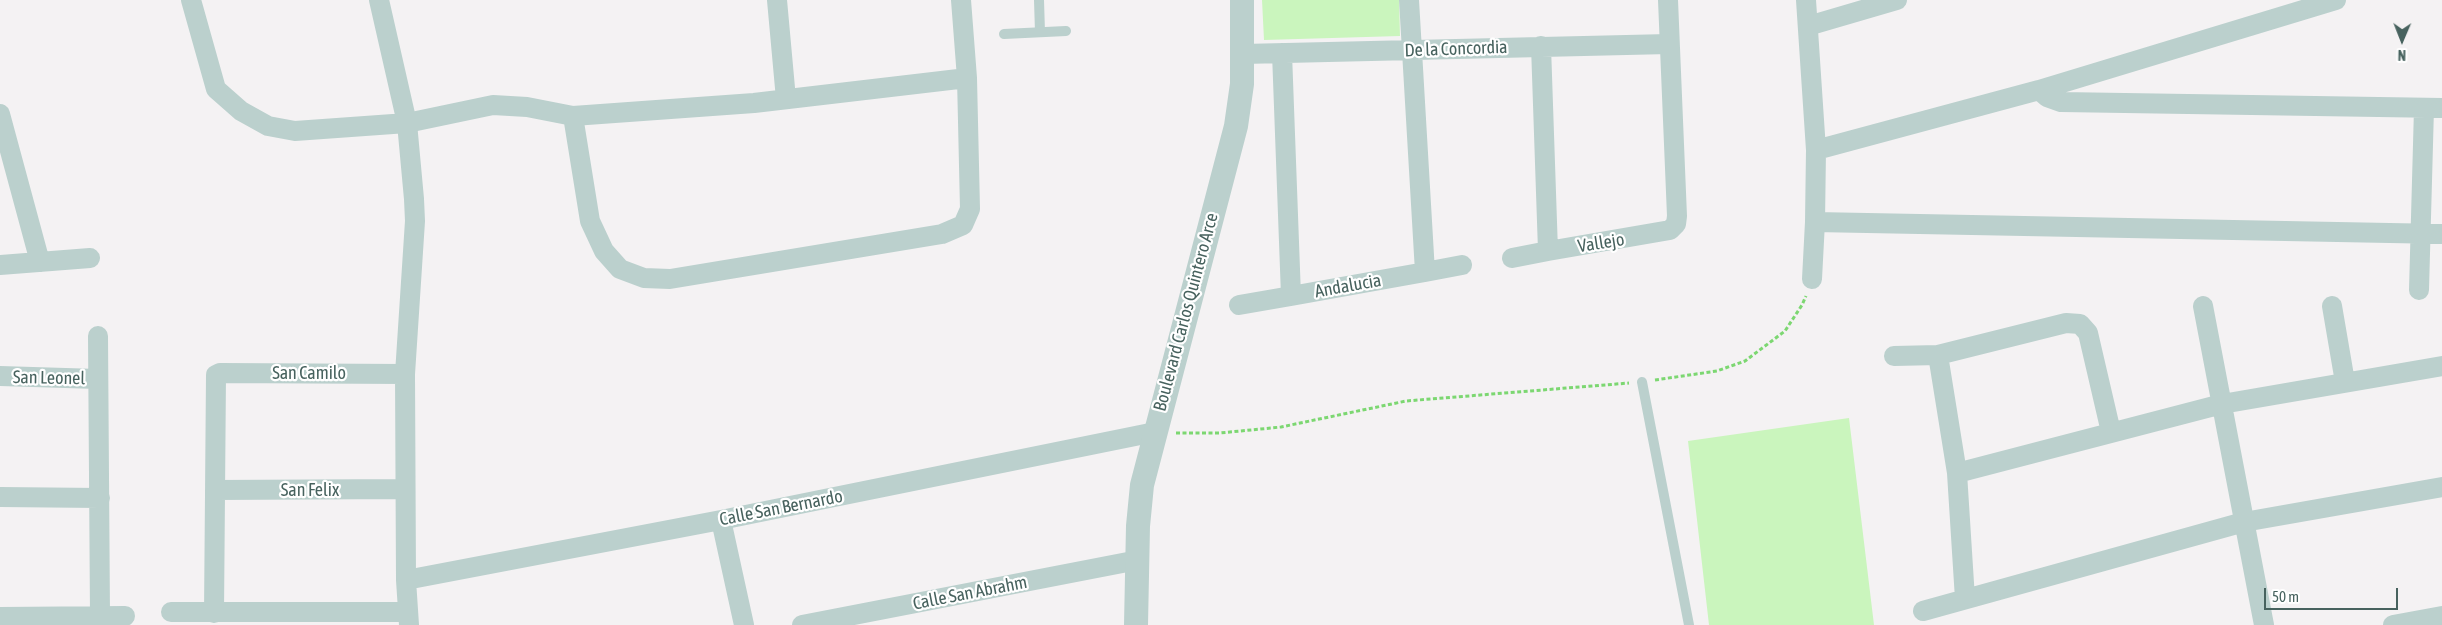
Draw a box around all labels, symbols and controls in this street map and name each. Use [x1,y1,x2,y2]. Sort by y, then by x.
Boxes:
north arrow [2377,15,2427,65]
street label: De la Concordia [1404,36,1508,62]
text: N [2397,47,2406,63]
street label: Boulevard Carlos Quintero Arce [1149,211,1223,413]
street label: Vallejo [1576,229,1626,257]
street label: Andalucia [1313,270,1383,302]
street label: San Camilo [272,362,346,384]
street label: San Leonel [13,367,85,389]
street label: San Felix [281,479,339,501]
street label: Calle San Bernardo [718,485,844,531]
street label: Calle San Abrahm [911,571,1029,615]
scale bar [2267,578,2401,610]
text: 50 m [2272,588,2299,605]

